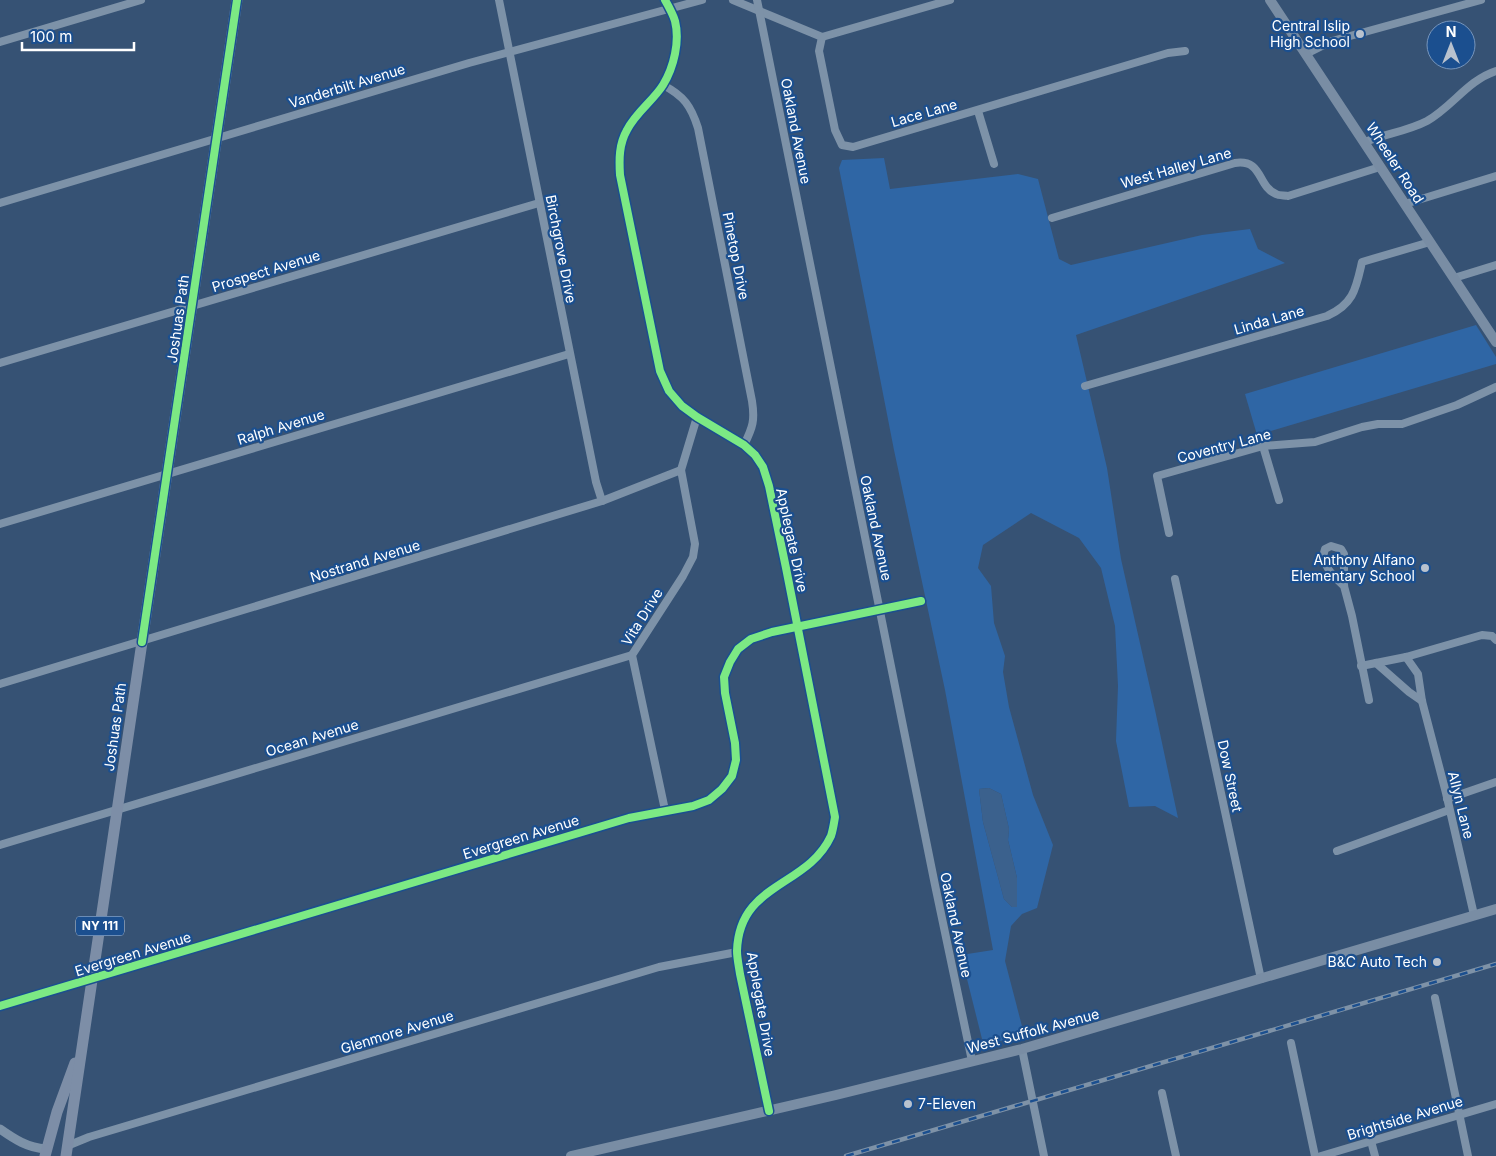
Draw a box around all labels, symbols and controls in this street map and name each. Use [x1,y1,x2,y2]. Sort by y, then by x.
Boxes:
place label: Central Islip High School [1270,17,1350,50]
scale bar [22,20,135,52]
north arrow [1426,20,1476,70]
text: N [1446,23,1456,40]
text: 100 m [30,27,72,46]
marker: Central Islip High School [1354,28,1366,40]
street label: Vanderbilt Avenue [287,60,407,111]
street label: Oakland Avenue [778,77,815,185]
street label: Lace Lane [889,95,959,130]
street label: Wheeler Road [1363,119,1428,206]
street label: West Halley Lane [1119,144,1233,191]
street label: Birchgrove Drive [543,193,580,305]
street label: Pinetop Drive [720,211,753,301]
street label: Prospect Avenue [210,246,322,295]
street label: Joshuas Path [163,274,192,364]
street label: Linda Lane [1232,301,1306,338]
street label: Ralph Avenue [235,405,326,448]
street label: Coventry Lane [1175,425,1273,466]
street label: Oakland Avenue [857,474,896,582]
street label: Applegate Drive [773,486,812,594]
street label: Nostrand Avenue [308,536,422,585]
place label: Anthony Alfano Elementary School [1291,551,1415,584]
marker: Anthony Alfano Elementary School [1419,562,1431,574]
street label: Vita Drive [617,585,666,648]
street label: Joshuas Path [100,682,129,772]
street label: Ocean Avenue [263,715,360,760]
street label: Dow Street [1215,738,1246,814]
street label: Allyn Lane [1445,769,1478,840]
street label: Evergreen Avenue [461,811,581,862]
street label: Oakland Avenue [937,871,976,979]
road number: NY 111 [76,916,124,936]
street label: Evergreen Avenue [73,928,193,979]
street label: Applegate Drive [744,950,779,1058]
place label: B&C Auto Tech [1328,953,1427,970]
marker: B&C Auto Tech [1431,956,1443,968]
street label: West Suffolk Avenue [965,1005,1101,1056]
street label: Glenmore Avenue [338,1006,455,1057]
street label: Brightside Avenue [1345,1092,1465,1143]
place label: 7-Eleven [918,1095,976,1112]
marker: 7-Eleven [902,1098,914,1110]

